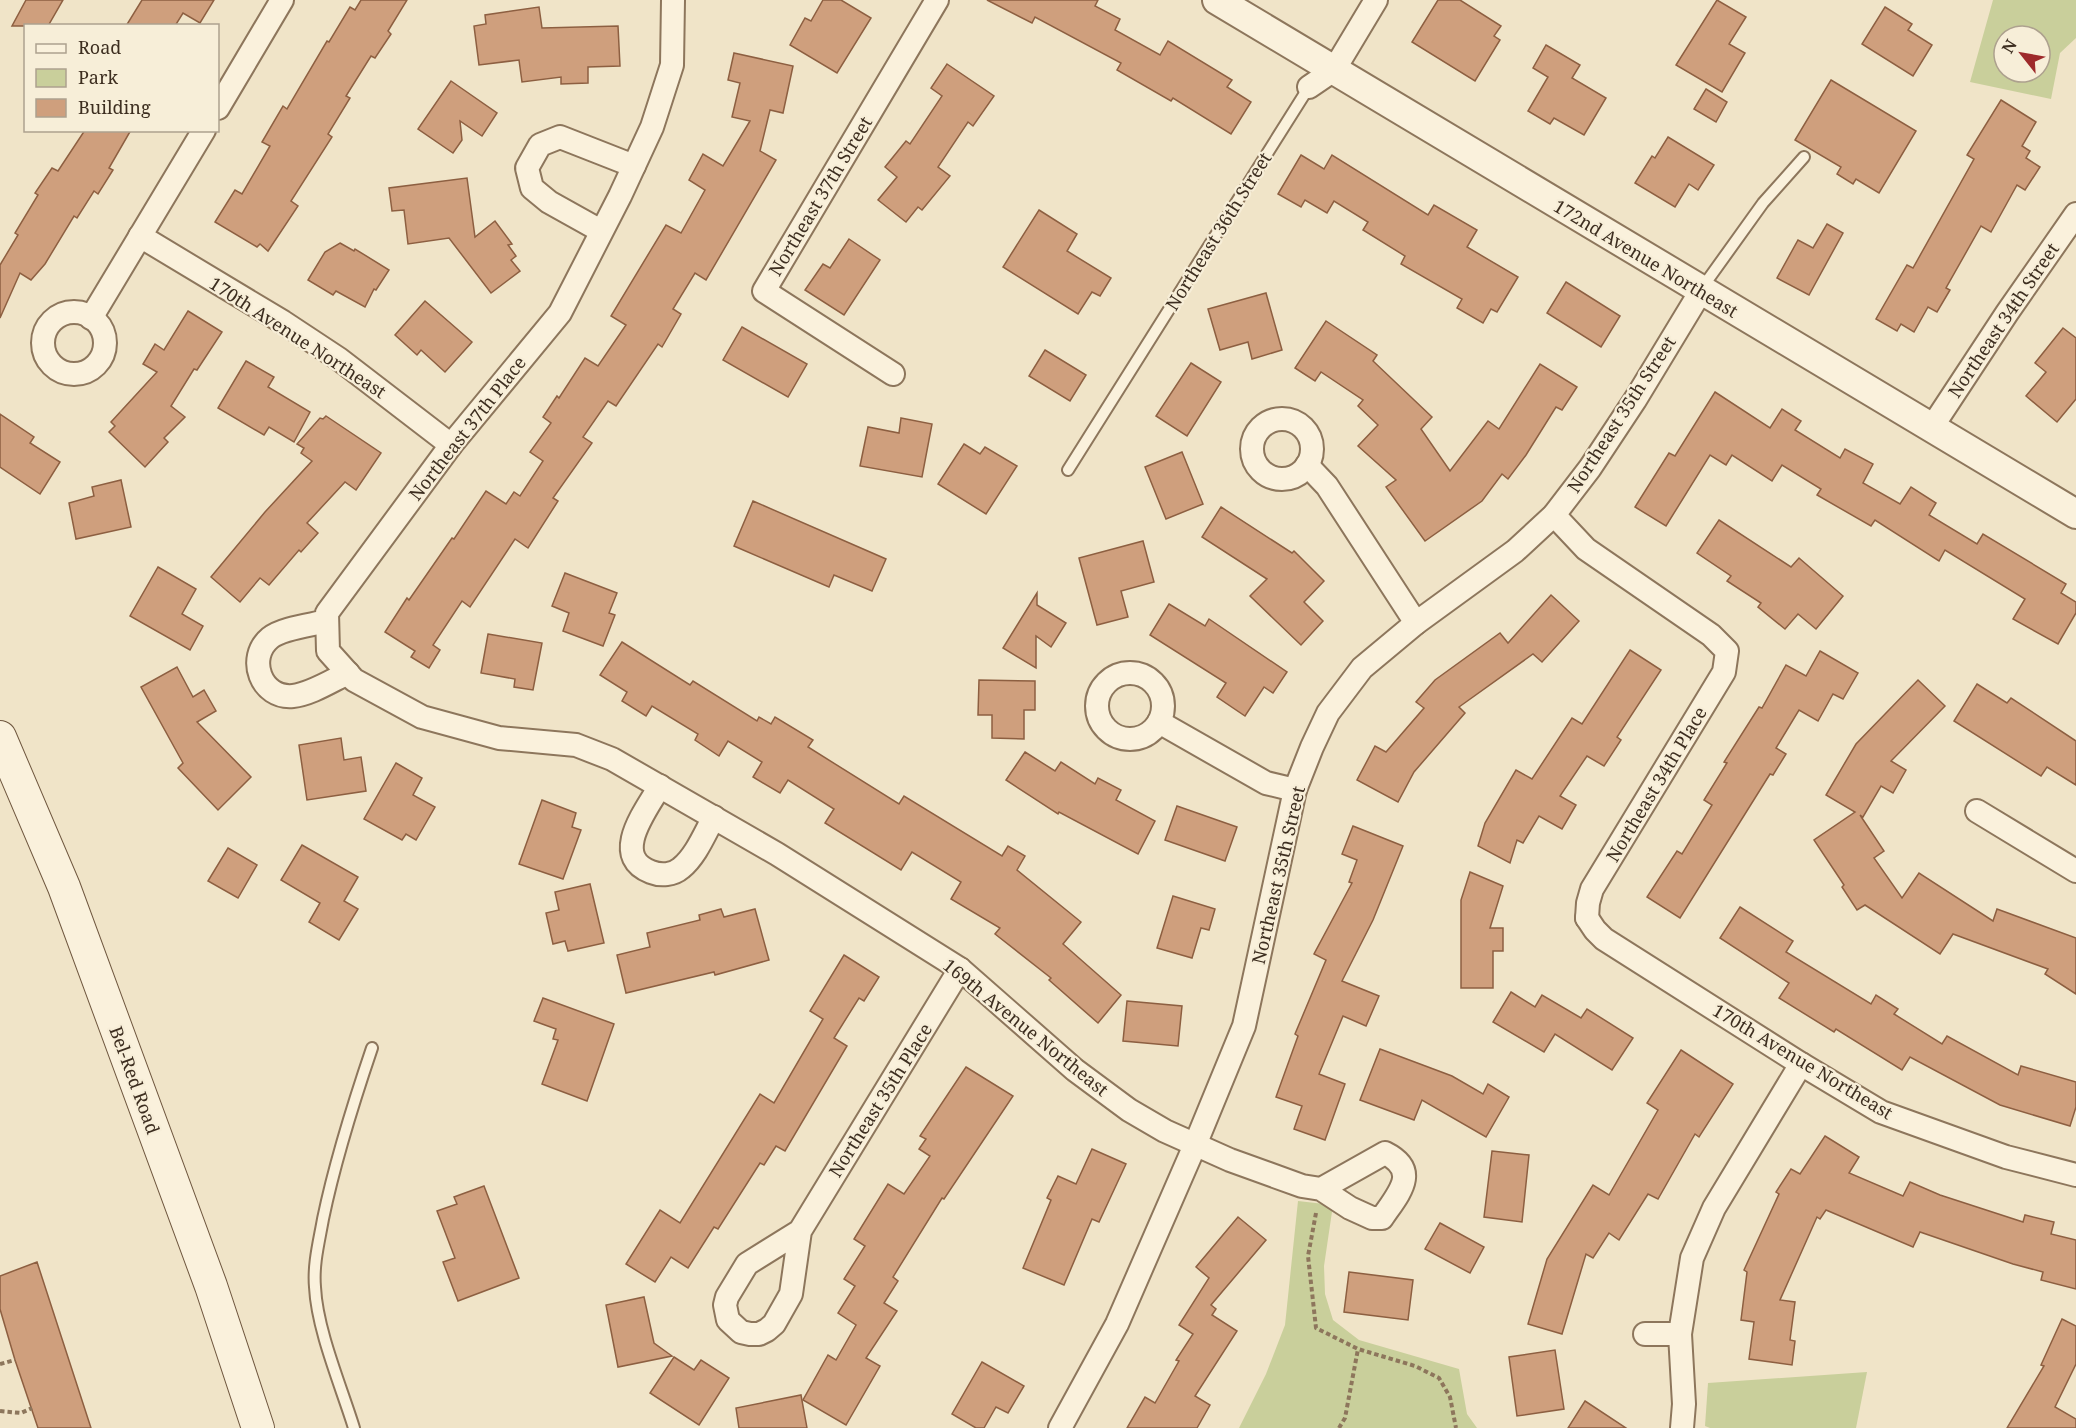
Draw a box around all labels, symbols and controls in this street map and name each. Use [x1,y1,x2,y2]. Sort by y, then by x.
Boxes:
legend [24,24,219,132]
north arrow [1992,24,2052,84]
text: Road [78,35,121,59]
text: N [1996,35,2022,57]
text: Park [78,65,118,89]
text: Building [78,95,151,119]
street label: Northeast 37th Street [763,112,877,280]
street label: Northeast 36th Street [1160,147,1276,315]
street label: 172nd Avenue Northeast [1549,193,1743,323]
street label: Northeast 34th Street [1942,238,2064,402]
street label: 170th Avenue Northeast [205,271,391,403]
street label: Northeast 35th Street [1561,331,1681,497]
street label: Northeast 37th Place [403,351,531,505]
street label: Northeast 34th Place [1600,702,1712,866]
street label: Northeast 35th Street [1246,784,1310,966]
street label: 169th Avenue Northeast [938,953,1114,1101]
street label: 170th Avenue Northeast [1708,998,1898,1124]
street label: Northeast 35th Place [823,1019,937,1181]
street label: Bel-Red Road [104,1023,166,1137]

